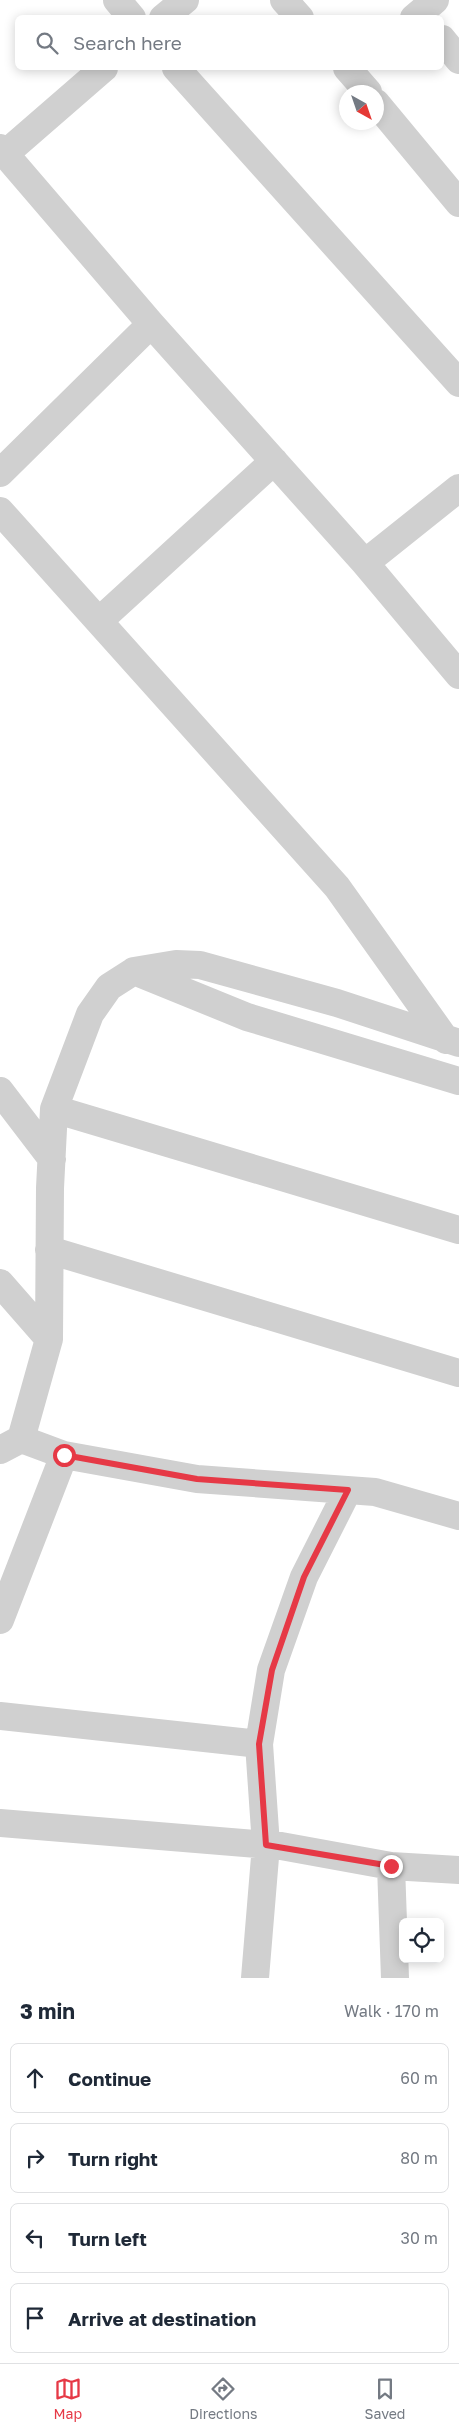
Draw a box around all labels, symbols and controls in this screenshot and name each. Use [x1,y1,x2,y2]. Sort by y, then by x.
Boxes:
search box [15,15,444,70]
icon: search [33,29,61,57]
text: Search here [73,31,182,54]
north arrow [339,85,384,130]
route start [53,1444,76,1467]
route end [380,1855,403,1878]
map controls [399,1918,444,1963]
button: locate [399,1918,444,1963]
text: 3 min [20,1998,75,2024]
text: Walk · 170 m [344,2001,439,2021]
icon: ahead [21,2064,49,2092]
text: Continue [68,2067,151,2090]
text: 60 m [400,2068,438,2088]
icon: right [21,2144,49,2172]
text: Turn right [68,2147,158,2170]
text: 80 m [400,2148,438,2168]
icon: left [21,2224,49,2252]
text: Turn left [68,2227,147,2250]
text: 30 m [401,2228,438,2248]
icon: arrive [21,2304,49,2332]
text: Arrive at destination [68,2307,256,2330]
tab: Map [54,2375,82,2422]
tab: Directions [189,2375,258,2422]
tab: Saved [365,2375,405,2422]

